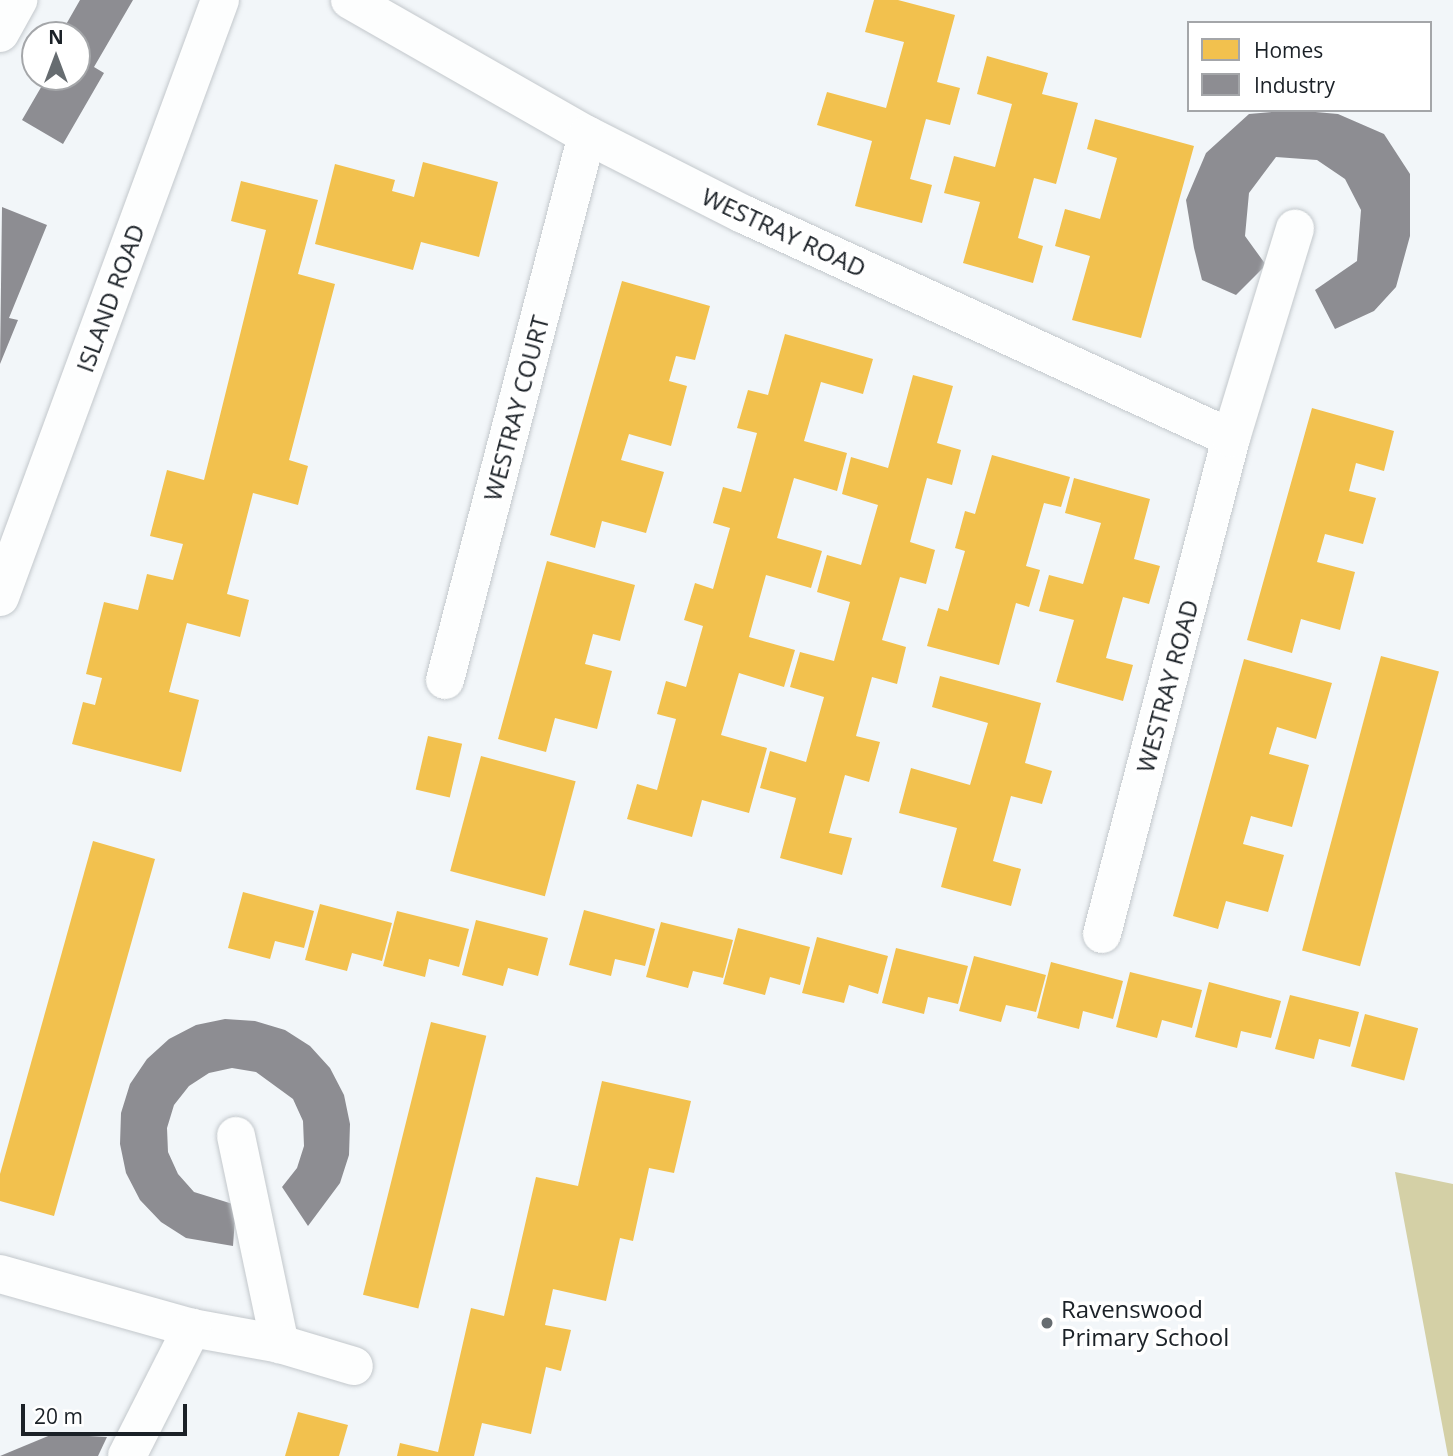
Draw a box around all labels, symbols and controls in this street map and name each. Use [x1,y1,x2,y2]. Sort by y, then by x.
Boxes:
north arrow [21,21,91,91]
legend [1187,21,1432,112]
text: N [48,24,64,50]
text: Homes [1254,36,1323,64]
text: Industry [1254,71,1335,99]
street label: WESTRAY ROAD [697,181,871,283]
street label: ISLAND ROAD [70,220,150,376]
street label: WESTRAY COURT [477,312,555,504]
street label: WESTRAY ROAD [1130,597,1204,775]
place label: Ravenswood Primary School [1061,1295,1229,1351]
marker: Ravenswood Primary School [1039,1315,1055,1331]
scale bar [24,1390,191,1434]
text: 20 m [34,1402,83,1430]

